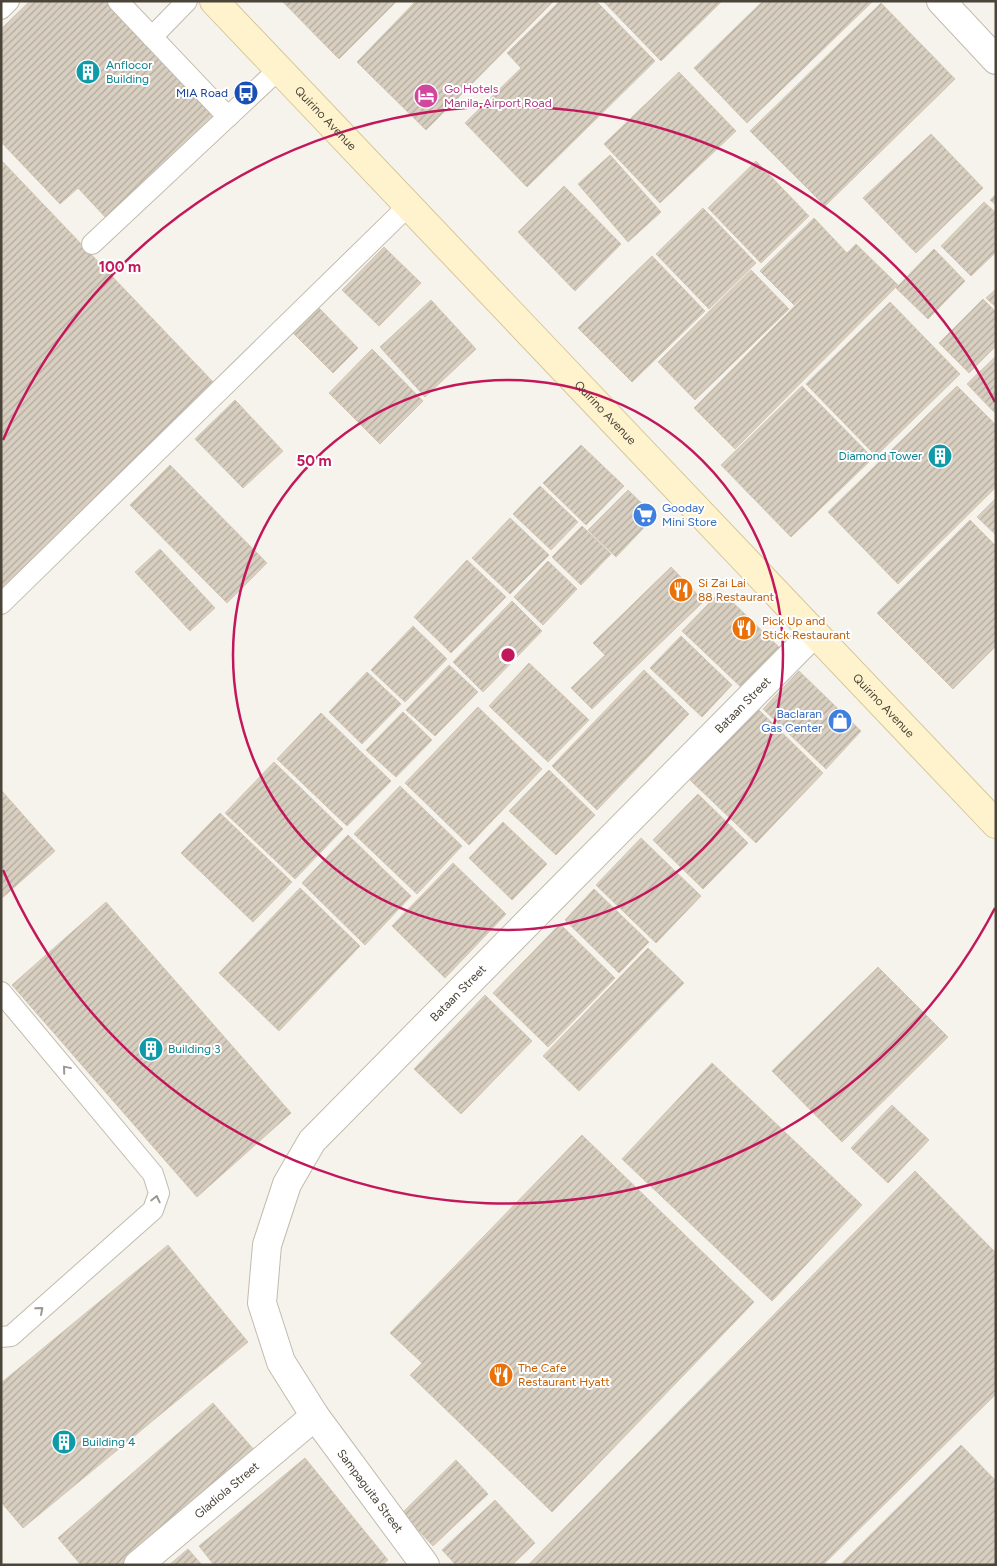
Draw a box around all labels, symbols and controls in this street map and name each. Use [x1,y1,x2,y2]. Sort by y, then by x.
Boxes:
place label: Anflocor Building [106,58,152,86]
building icon: Anflocor Building [75,59,101,85]
bus stop icon: MIA Road [233,80,259,106]
place label: Go Hotels Manila-Airport Road [444,82,552,110]
hotel icon: Go Hotels Manila-Airport Road [413,83,439,109]
street label: Quirino Avenue [292,84,360,154]
place label: MIA Road [176,86,228,100]
text: 100 m [99,258,141,276]
street label: Quirino Avenue [572,378,639,448]
building icon: Diamond Tower [927,443,953,469]
place label: Diamond Tower [838,449,922,463]
text: 50 m [296,452,332,470]
place label: Gooday Mini Store [662,501,717,529]
supermarket icon: Gooday Mini Store [632,502,658,528]
place label: Si Zai Lai 88 Restaurant [698,576,775,604]
restaurant icon: Si Zai Lai 88 Restaurant [668,577,694,603]
place label: Pick Up and Stick Restaurant [762,614,851,642]
restaurant icon: Pick Up and Stick Restaurant [731,615,757,641]
centre of rings [499,646,517,664]
street label: Quirino Avenue [850,671,917,741]
street label: Bataan Street [712,674,774,736]
place label: Baclaran Gas Center [761,707,822,735]
shop icon: Baclaran Gas Center [827,708,853,734]
street label: Bataan Street [427,962,489,1024]
building icon: Building 3 [138,1036,164,1062]
place label: Building 3 [168,1042,221,1056]
one-way arrow [62,1066,71,1075]
one-way arrow [150,1195,161,1204]
one-way arrow [35,1307,44,1316]
place label: The Cafe Restaurant Hyatt [518,1361,610,1389]
restaurant icon: The Cafe Restaurant Hyatt [488,1362,514,1388]
building icon: Building 4 [51,1429,77,1455]
place label: Building 4 [82,1435,136,1449]
street label: Sampaguita Street [334,1447,406,1536]
street label: Gladiola Street [192,1459,262,1521]

